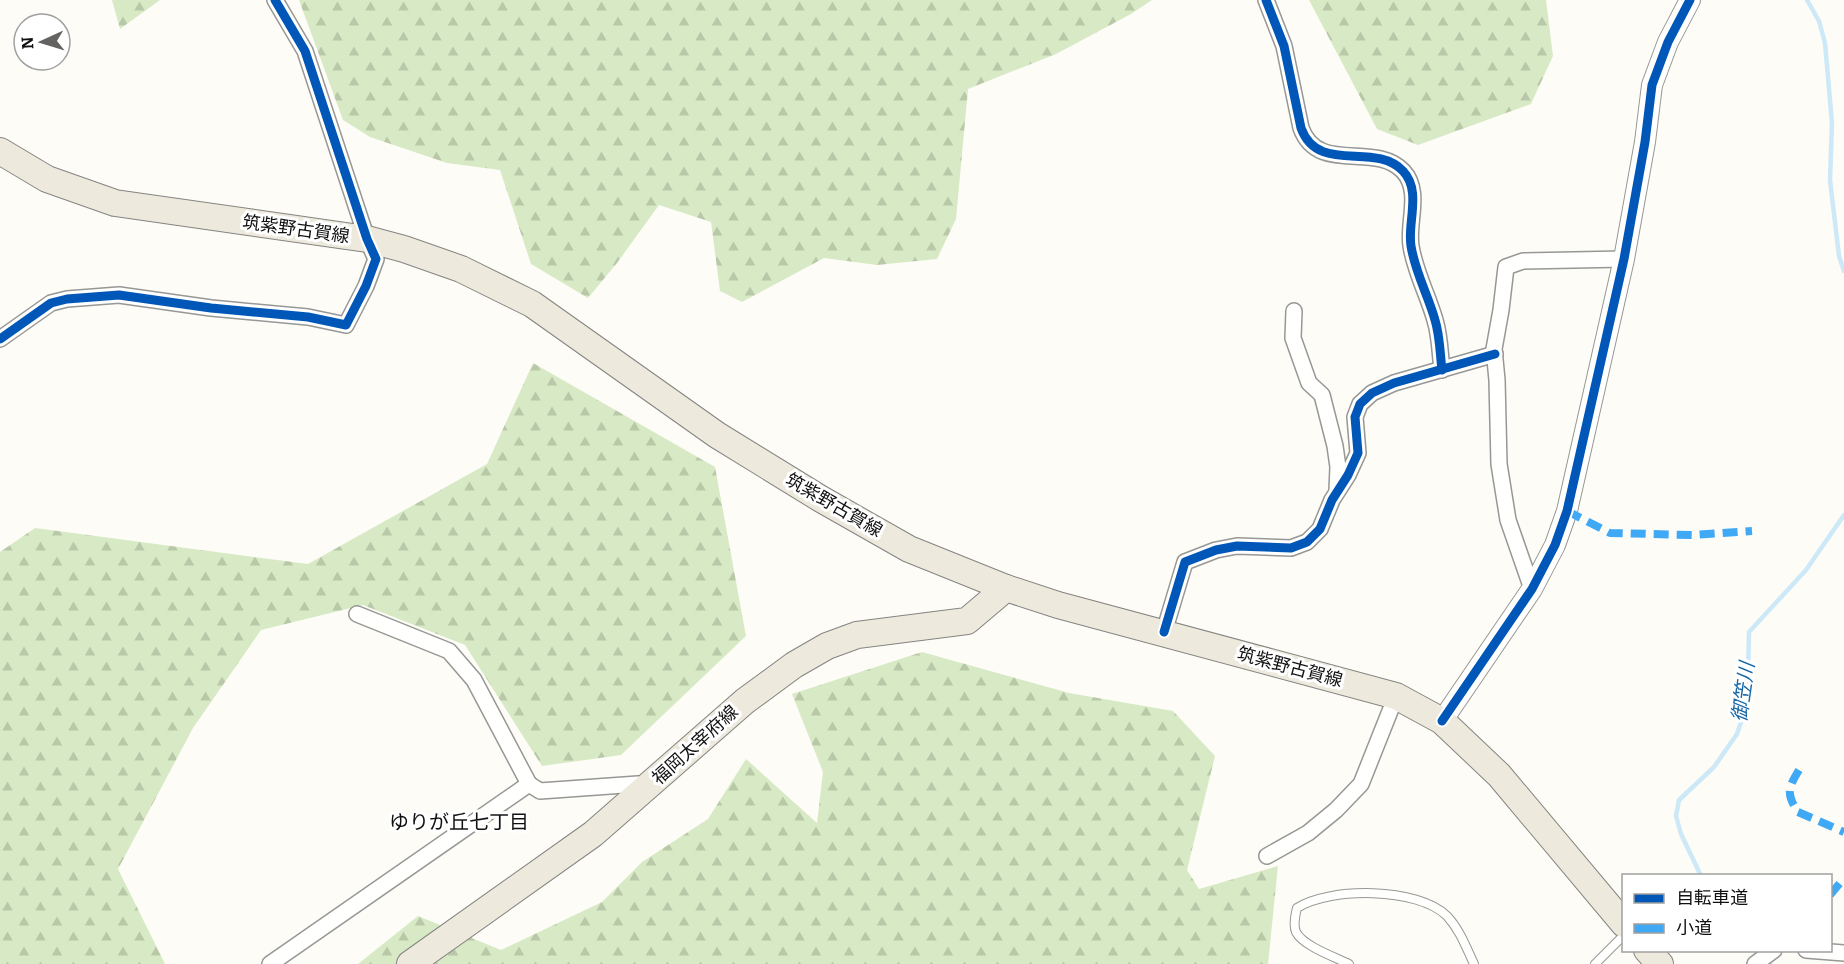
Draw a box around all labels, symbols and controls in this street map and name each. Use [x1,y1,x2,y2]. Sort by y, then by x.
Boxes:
north arrow [12,12,72,72]
text: N [18,36,37,50]
street label: 筑紫野古賀線 [241,211,351,247]
street label: 筑紫野古賀線 [782,468,886,542]
street label: 筑紫野古賀線 [1235,642,1345,692]
water label: 御笠川 [1727,659,1759,723]
street label: 福岡太宰府線 [648,701,742,789]
district label: ゆりが丘七丁目 [389,810,529,834]
legend [1622,874,1832,952]
text: 自転車道 [1676,887,1748,909]
text: 小道 [1676,917,1712,939]

